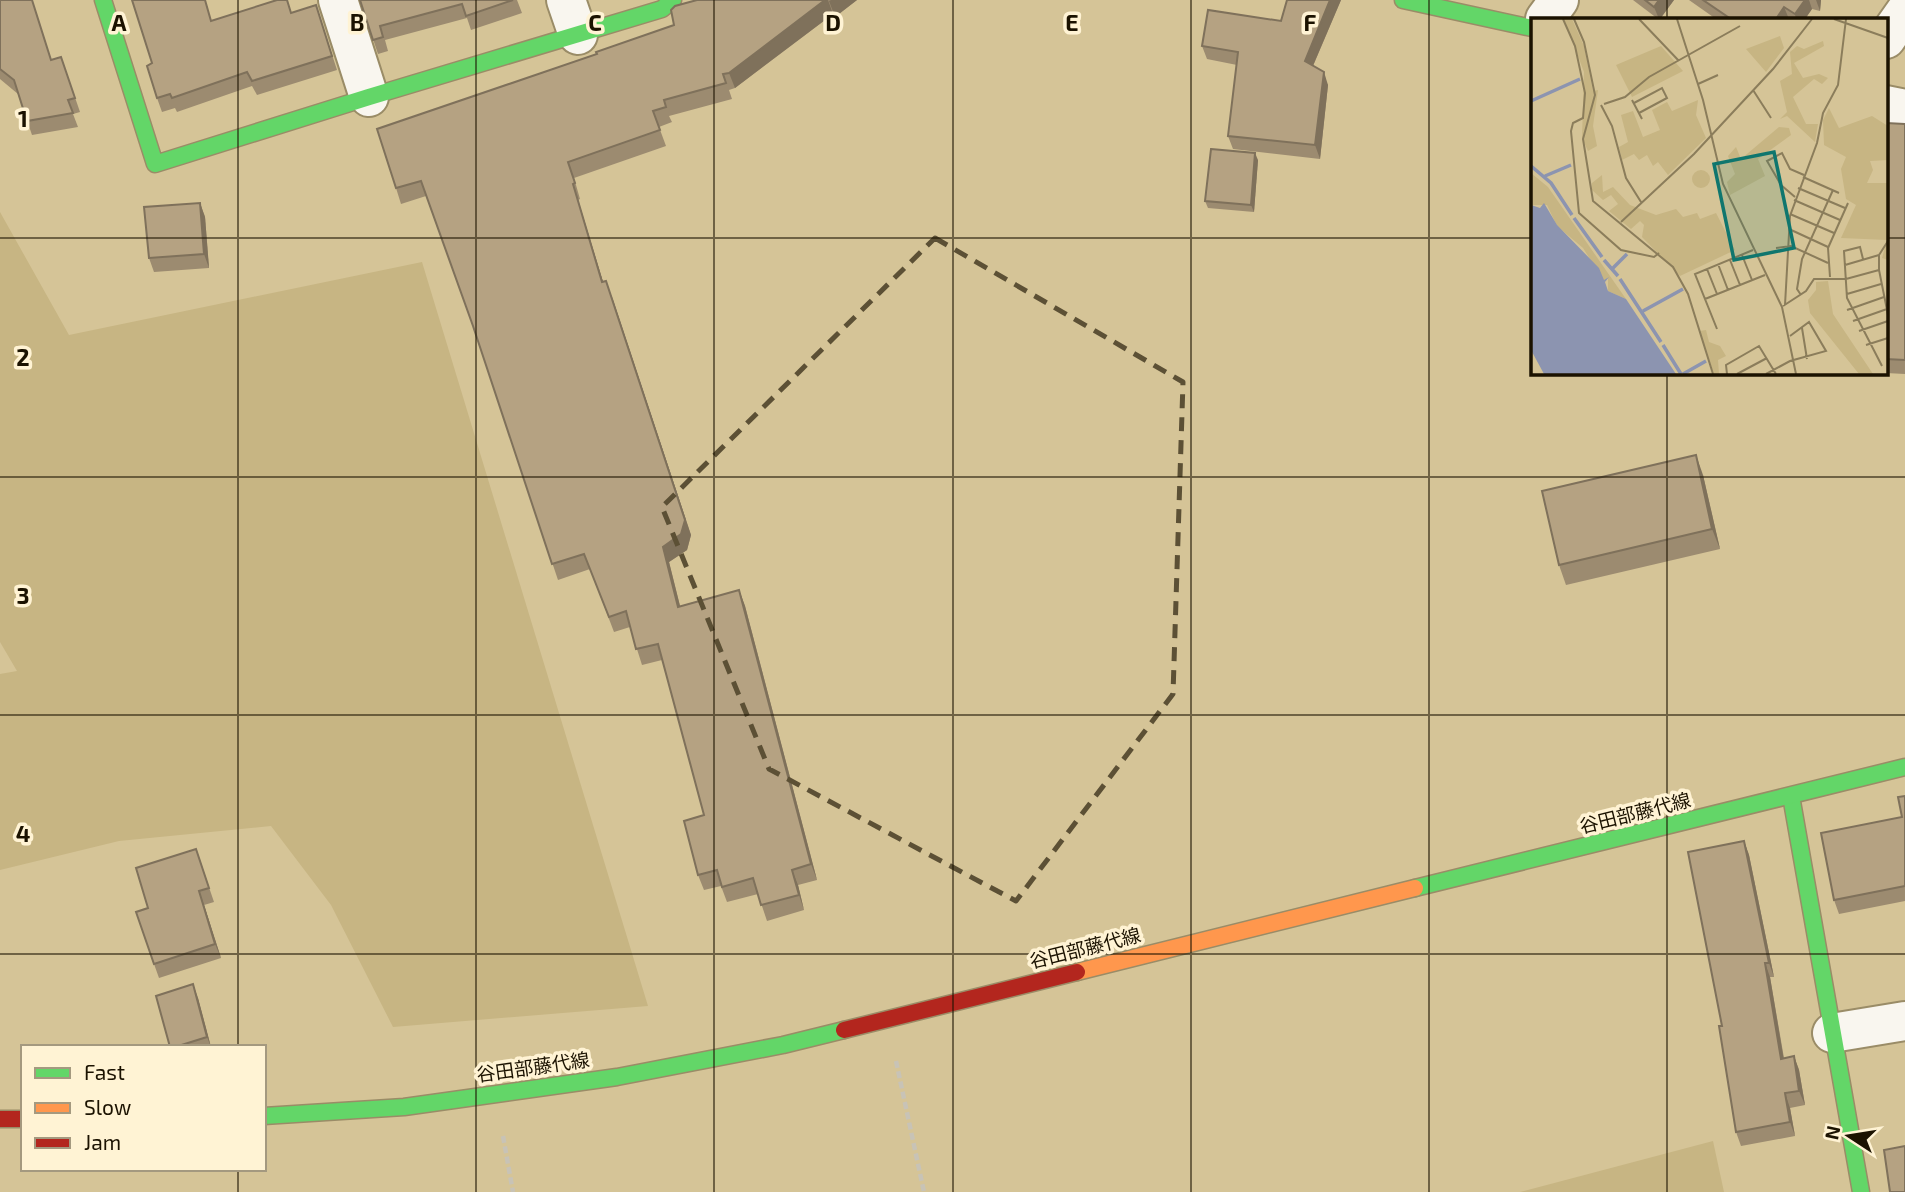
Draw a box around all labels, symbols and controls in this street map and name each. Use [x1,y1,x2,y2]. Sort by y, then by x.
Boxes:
text: A [111,8,127,36]
text: B [350,8,364,36]
text: C [588,8,602,36]
text: D [825,8,841,36]
text: E [1065,8,1079,36]
text: F [1304,8,1317,36]
inset map [1531,18,1888,374]
text: 1 [18,104,28,132]
text: 2 [16,343,30,371]
text: 3 [16,581,30,609]
street label: 谷田部藤代線 [1577,788,1693,837]
text: 4 [16,819,30,847]
street label: 谷田部藤代線 [1027,923,1143,972]
legend [21,1045,266,1171]
street label: 谷田部藤代線 [475,1047,591,1086]
text: Fast [84,1059,125,1084]
text: Slow [84,1094,131,1119]
north arrow [1814,1101,1884,1171]
text: N [1819,1123,1845,1141]
text: Jam [84,1129,121,1154]

